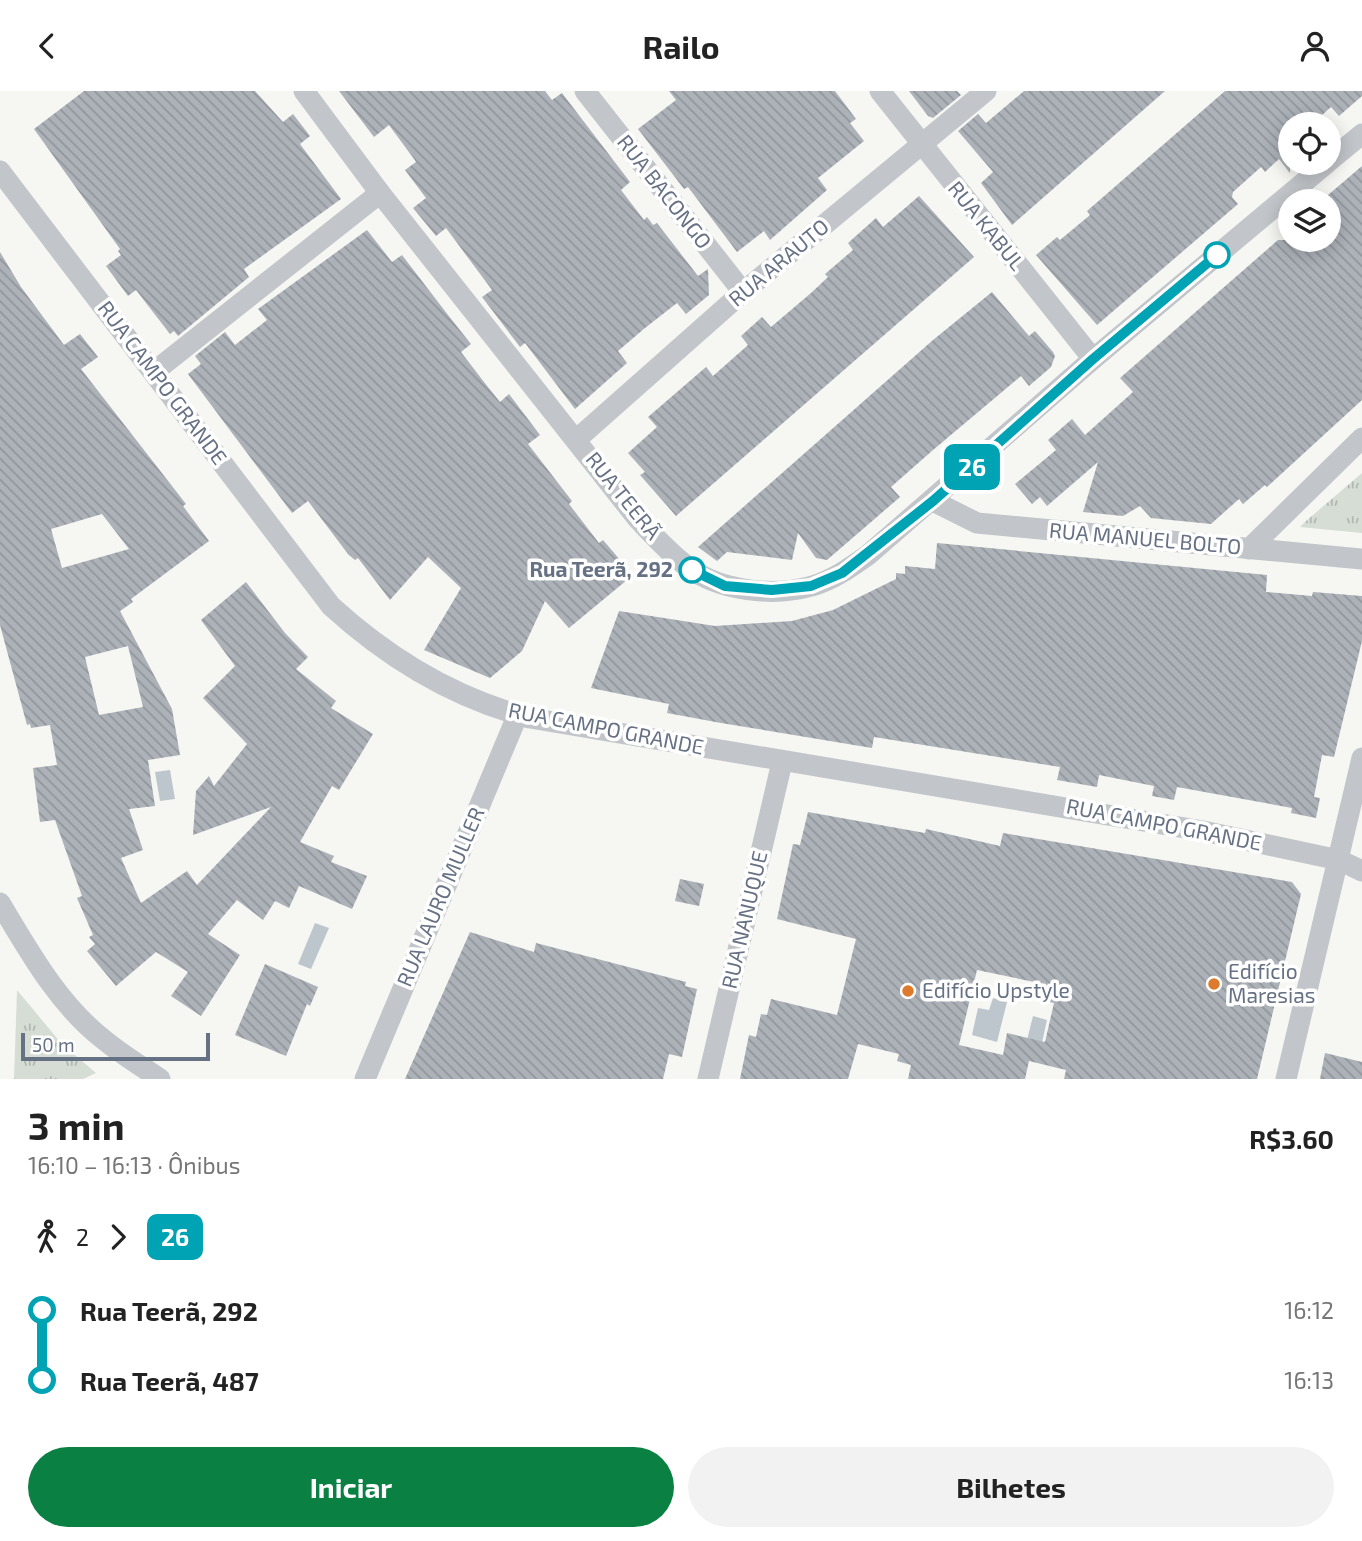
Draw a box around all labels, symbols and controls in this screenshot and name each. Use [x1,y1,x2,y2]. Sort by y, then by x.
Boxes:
icon: back [28,27,66,65]
text: Railo [642,27,720,65]
icon: person [1296,27,1334,65]
map controls [1278,112,1341,252]
button: locate [1278,112,1341,175]
street label: RUA BACONGO [613,129,717,253]
street label: RUA KABUL [944,175,1031,275]
button: layers [1278,189,1341,252]
street label: RUA ARAUTO [723,213,833,311]
unlabelled marker [1204,242,1230,268]
street label: RUA CAMPO GRANDE [94,295,233,469]
line badge: 26 [940,444,1004,490]
street label: RUA TEERÃ [581,446,667,544]
text: 26 [958,452,986,481]
street label: RUA MANUEL BOLTO [1048,517,1242,558]
place label: Rua Teerã, 292 [529,556,673,581]
marker: Rua Teerã, 292 [679,557,705,583]
street label: RUA CAMPO GRANDE [507,696,706,759]
street label: RUA CAMPO GRANDE [1065,792,1264,855]
street label: RUA LAURO MULLER [391,803,489,990]
street label: RUA NANUQUE [716,848,773,991]
place label: Edifício Maresias [1228,958,1315,1007]
marker: Edifício Maresias [1206,976,1222,992]
place label: Edifício Upstyle [922,977,1070,1002]
marker: Edifício Upstyle [900,983,916,999]
scale bar [21,1030,210,1062]
text: 50 m [32,1033,75,1056]
text: 3 min [28,1102,125,1148]
text: R$3.60 [1249,1123,1334,1154]
text: 16:10 – 16:13 · Ônibus [28,1151,240,1179]
icon: walk [28,1218,66,1256]
icon: forward [99,1218,137,1256]
text: 26 [161,1222,189,1251]
text: 2 [76,1223,89,1251]
text: Rua Teerã, 292 [80,1295,258,1326]
text: 16:12 [1284,1296,1334,1324]
text: Rua Teerã, 487 [80,1365,259,1396]
text: 16:13 [1284,1366,1334,1394]
button: Iniciar [28,1447,674,1527]
button: Bilhetes [688,1447,1334,1527]

